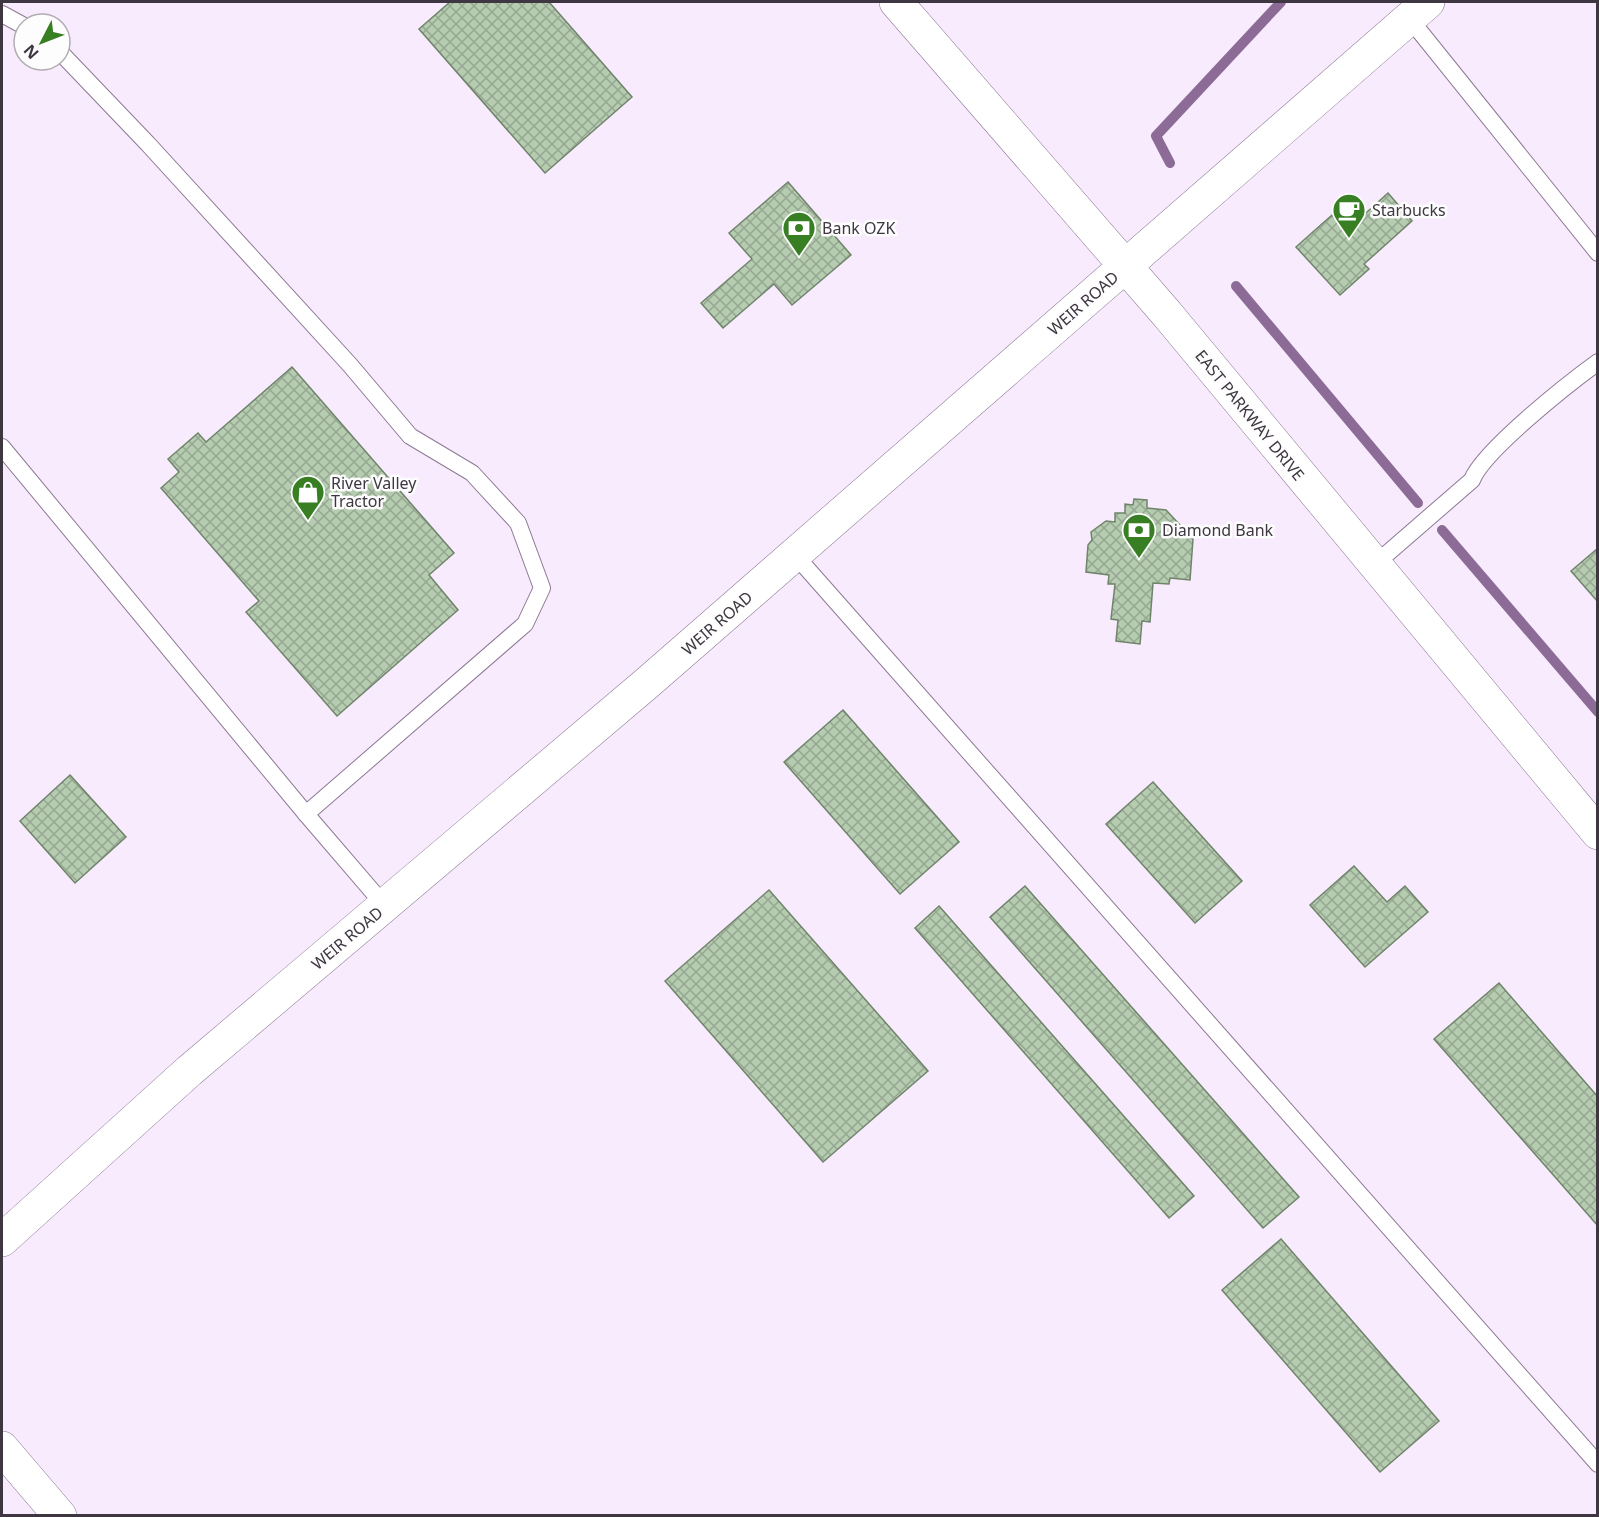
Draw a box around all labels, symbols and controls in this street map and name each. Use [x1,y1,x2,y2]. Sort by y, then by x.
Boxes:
north arrow [12,12,72,72]
text: N [18,40,43,64]
cafe icon: Starbucks [1331,192,1367,239]
place label: Starbucks [1372,199,1446,221]
bank icon: Bank OZK [781,210,817,257]
place label: Bank OZK [822,217,895,239]
street label: WEIR ROAD [1043,266,1123,340]
street label: EAST PARKWAY DRIVE [1190,345,1310,485]
place label: River Valley Tractor [331,472,417,512]
shop icon: River Valley Tractor [290,474,326,521]
bank icon: Diamond Bank [1121,512,1157,559]
place label: Diamond Bank [1162,519,1274,541]
street label: WEIR ROAD [677,586,757,660]
street label: WEIR ROAD [306,901,388,975]

